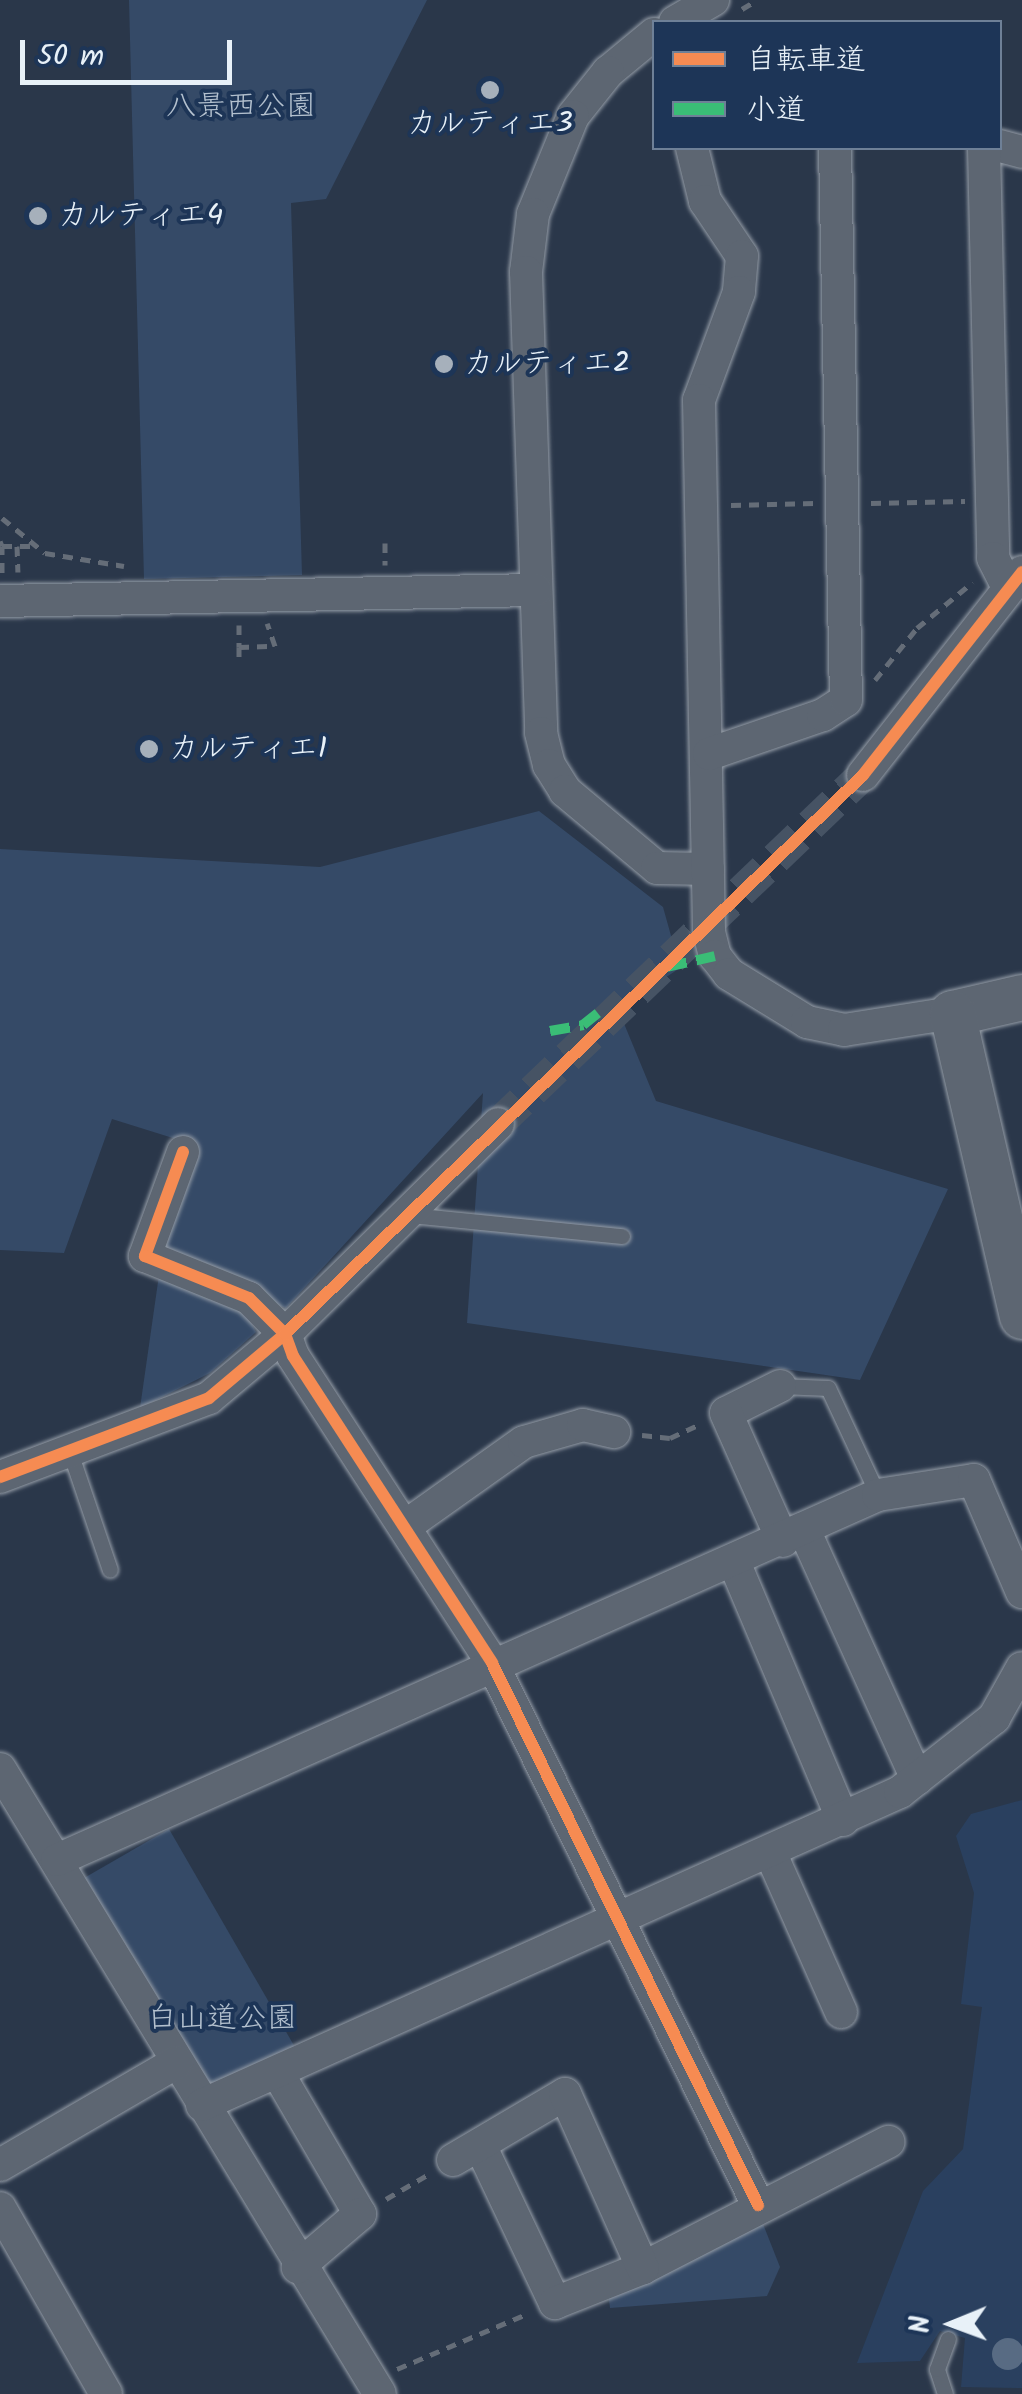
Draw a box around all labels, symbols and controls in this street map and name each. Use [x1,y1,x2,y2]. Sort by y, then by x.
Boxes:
scale bar [25,20,238,82]
legend [652,20,1002,150]
text: 50 m [37,33,104,81]
text: 自転車道 [746,37,866,85]
marker: カルティエ3 [479,79,501,101]
text: 小道 [746,87,806,135]
park label: 八景西公園 [166,89,316,125]
place label: カルティエ3 [406,106,574,142]
place label: カルティエ4 [58,198,225,234]
marker: カルティエ4 [27,205,49,227]
place label: カルティエ2 [464,346,631,382]
marker: カルティエ2 [433,353,455,375]
place label: カルティエ1 [169,731,328,767]
marker: カルティエ1 [138,738,160,760]
park label: 白山道公園 [147,2001,297,2037]
north arrow [902,2274,1002,2374]
text: N [899,2315,944,2334]

